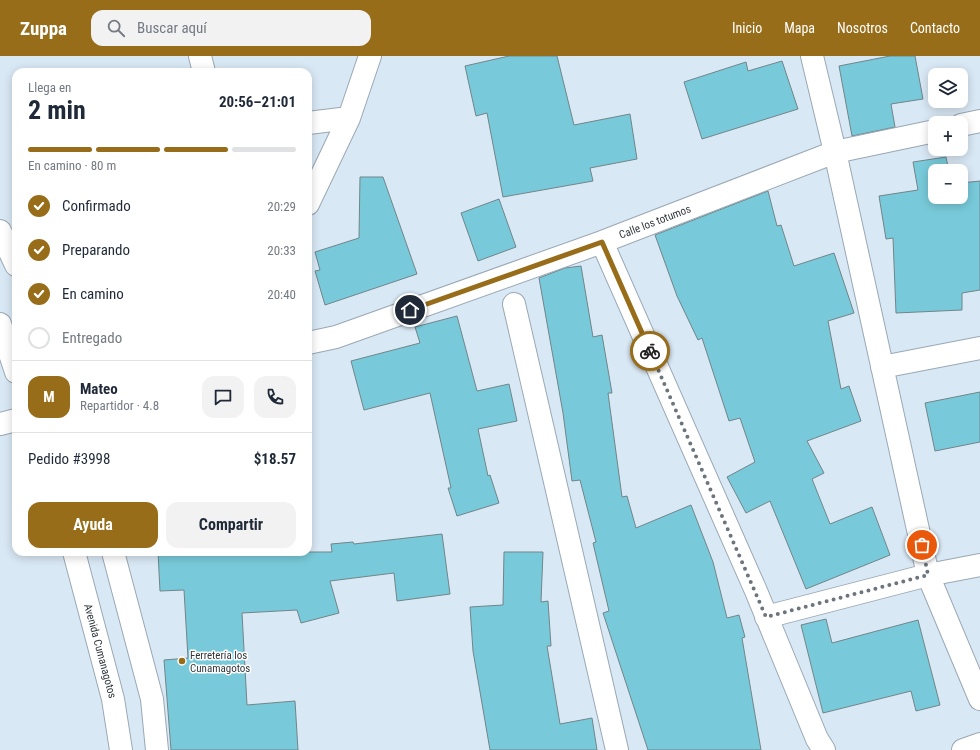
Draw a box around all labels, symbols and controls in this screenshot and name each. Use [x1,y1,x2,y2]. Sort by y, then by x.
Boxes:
search box [91,10,371,46]
text: Zuppa [20,17,67,40]
icon: search [105,17,127,39]
text: Buscar aquí [137,19,207,37]
text: Inicio [732,20,762,36]
text: Mapa [784,20,815,36]
text: Nosotros [837,20,888,36]
text: Contacto [910,20,960,36]
map controls [928,68,968,204]
button: layers [928,68,968,108]
text: Llega en [28,80,71,95]
text: 20:56–21:01 [219,93,296,111]
text: 2 min [28,95,86,125]
button: + [928,116,968,156]
text: En camino · 80 m [28,158,116,173]
button: − [928,164,968,204]
icon: check [28,195,50,217]
text: Confirmado [62,197,131,215]
text: 20:29 [267,199,296,214]
street label: Calle los totumos [617,202,693,242]
icon: check [28,239,50,261]
text: Preparando [62,241,130,259]
text: 20:33 [267,243,296,258]
icon: check [28,283,50,305]
text: En camino [62,285,124,303]
text: 20:40 [267,287,296,302]
pin [393,293,427,327]
icon: home [399,299,421,321]
text: Entregado [62,329,122,347]
courier [630,331,670,371]
icon: bike [639,340,661,362]
button: chat [202,376,244,418]
button: phone [254,376,296,418]
text: Mateo [80,380,118,398]
text: M [43,388,55,406]
text: Repartidor · 4.8 [80,398,159,413]
text: Pedido #3998 [28,450,110,468]
text: $18.57 [254,450,296,468]
button: Ayuda [28,502,158,548]
button: Compartir [166,502,296,548]
pin [905,528,939,562]
icon: bag [911,534,933,556]
street label: Avenida Cumanagotos [81,602,119,700]
place label: Ferretería los Cunamagotos [190,649,250,675]
marker: Ferretería los Cunamagotos [177,656,187,666]

